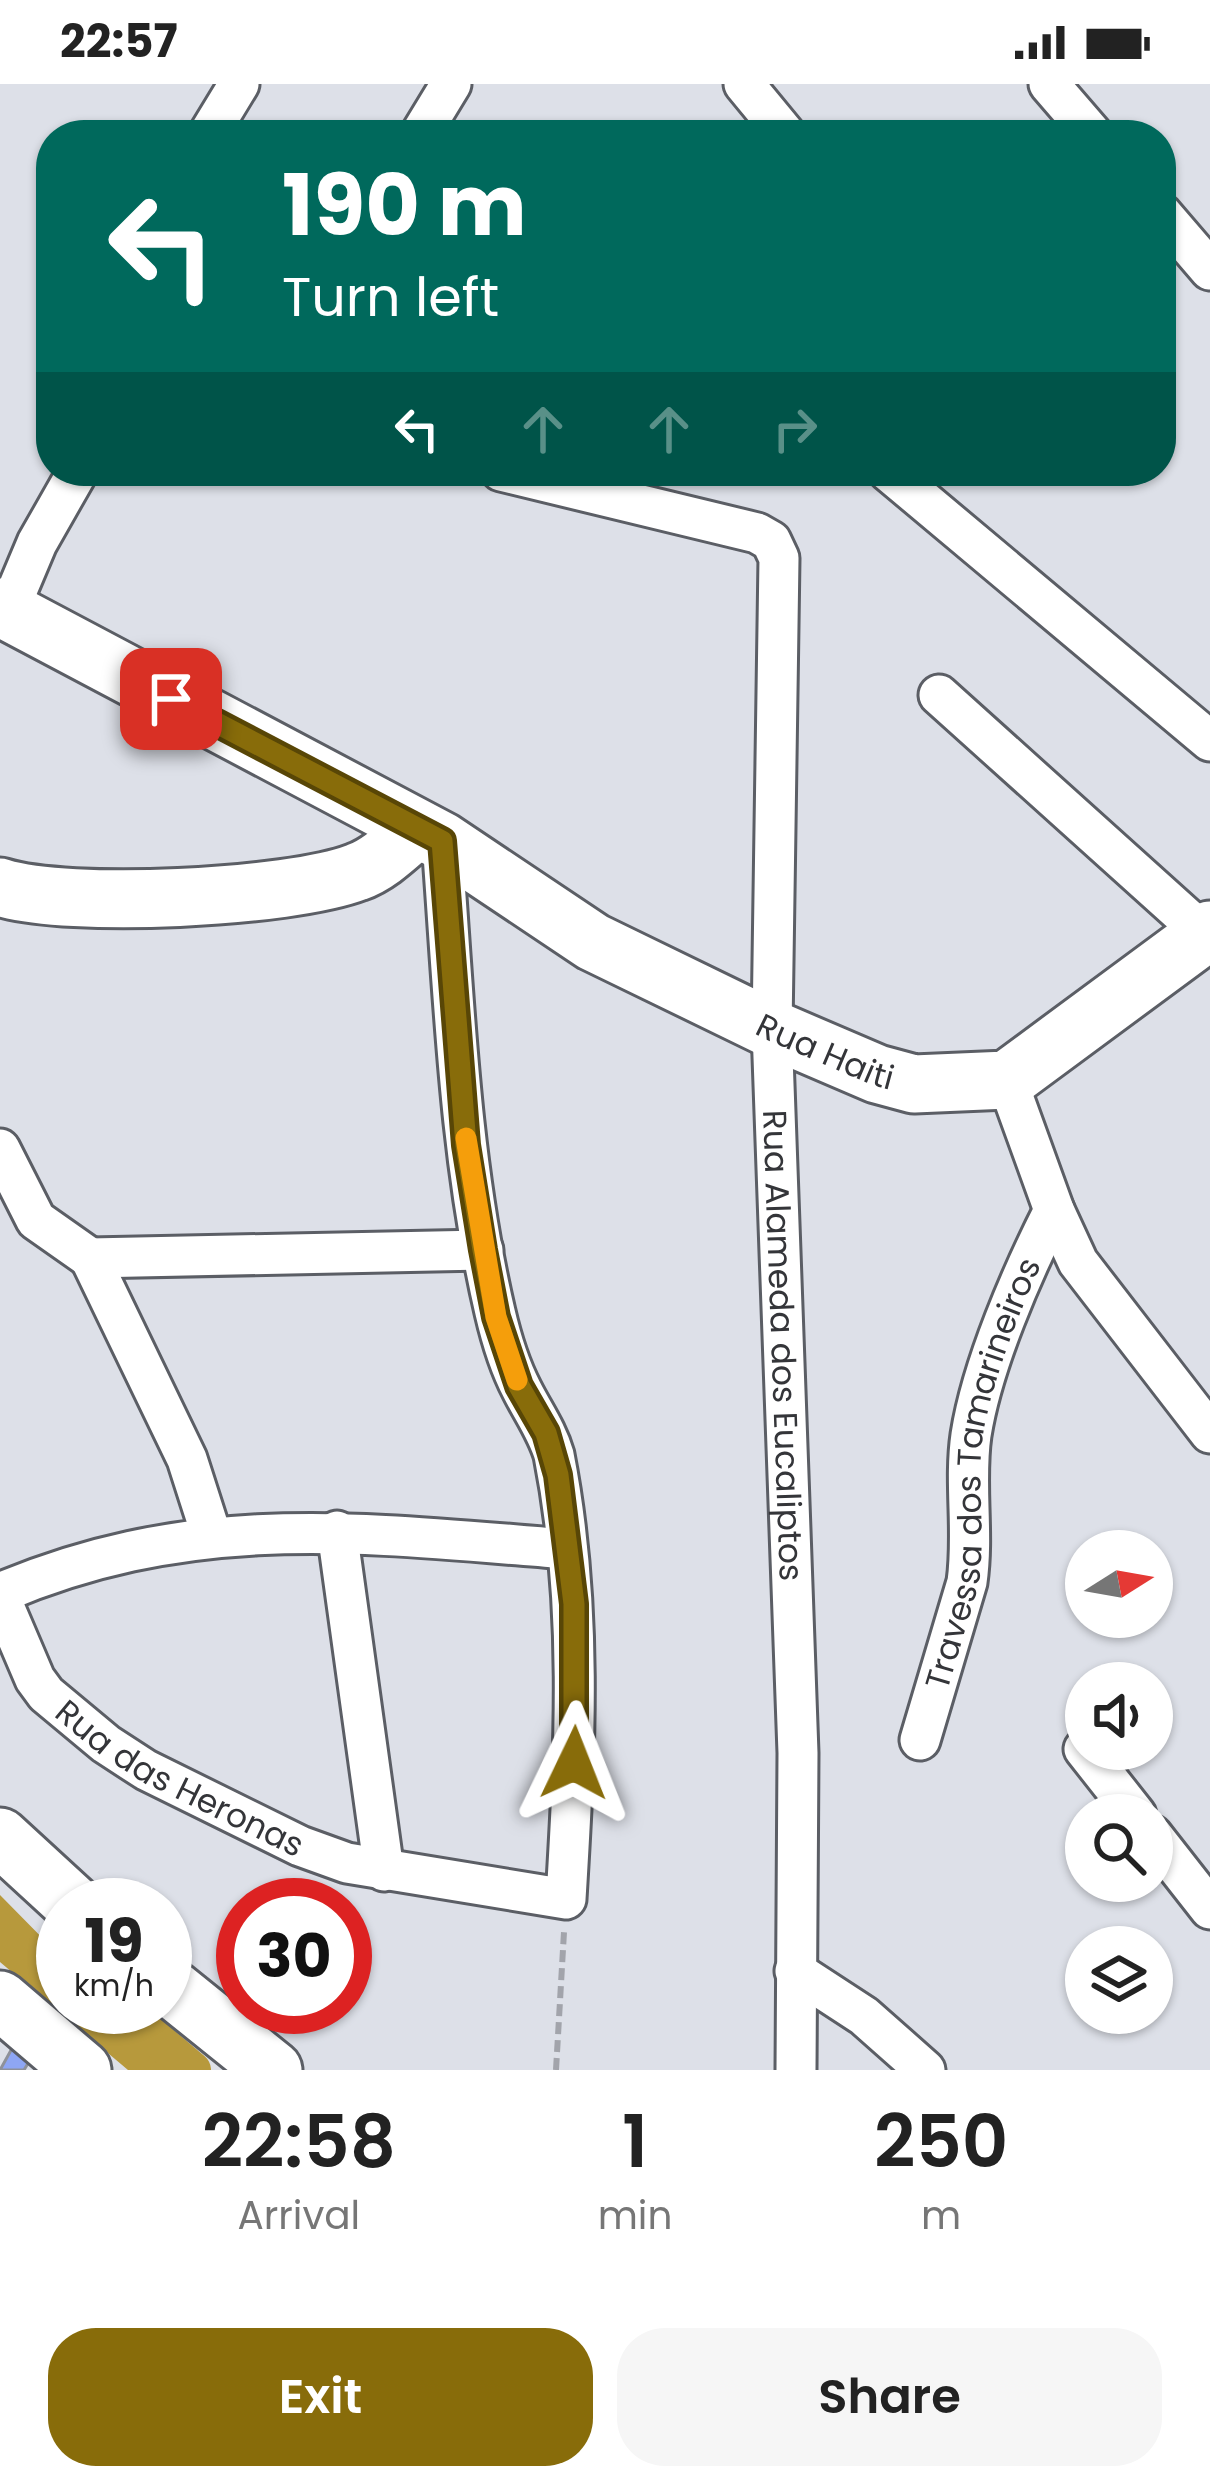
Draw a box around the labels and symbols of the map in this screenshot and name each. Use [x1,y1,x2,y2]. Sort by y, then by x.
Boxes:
pin [120,648,222,750]
street label: Rua Haiti [748,1002,899,1102]
street label: Rua Alameda dos Eucaliptos [751,1109,815,1582]
street label: Travessa dos Tamarineiros [913,1250,1052,1695]
north arrow [1065,1530,1173,1638]
street label: Rua das Heronas [45,1689,312,1868]
position arrow [511,1700,637,1826]
speed limit sign: 30 [216,1878,372,2034]

